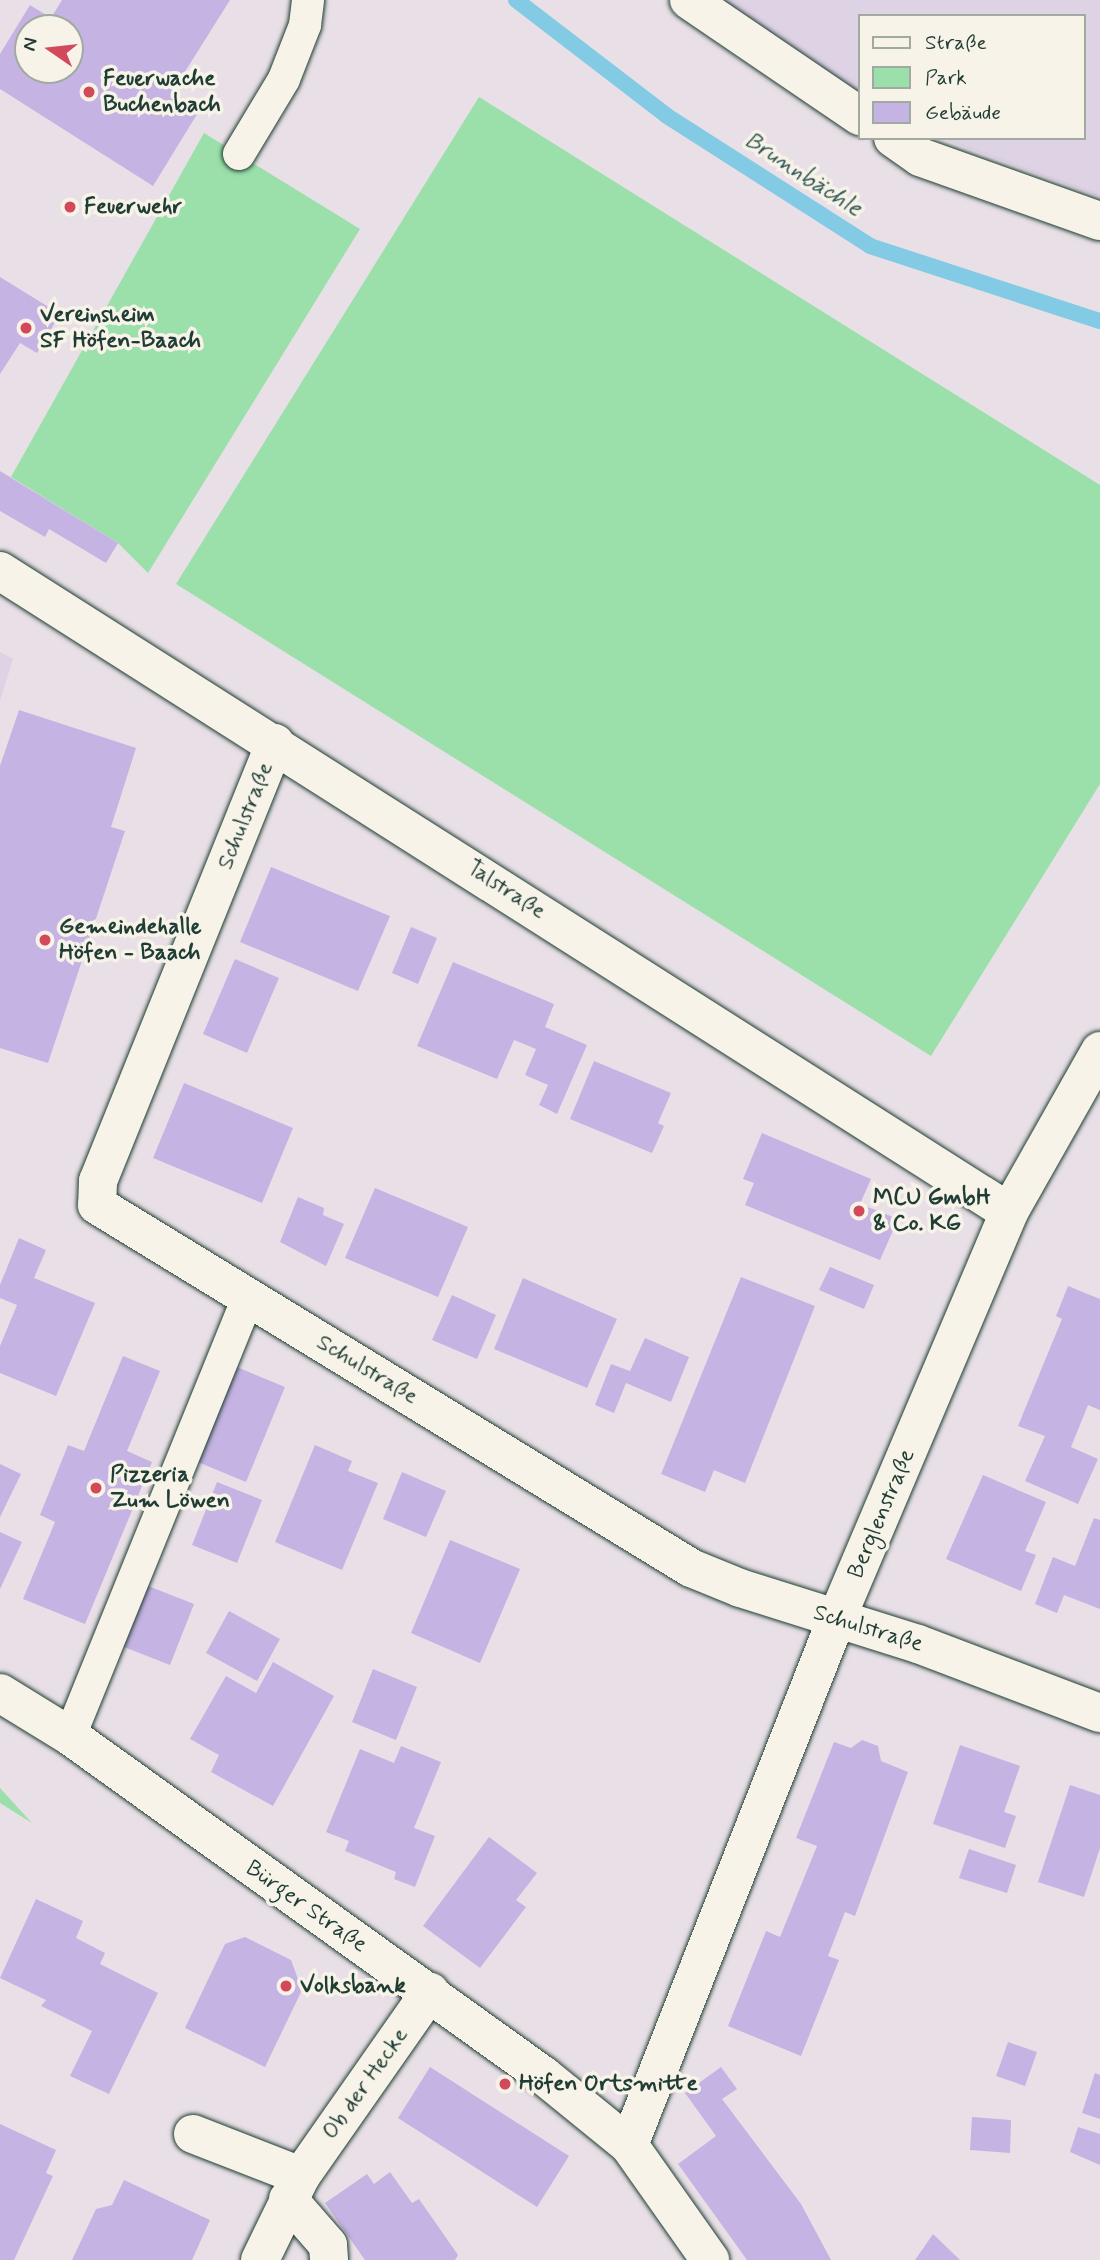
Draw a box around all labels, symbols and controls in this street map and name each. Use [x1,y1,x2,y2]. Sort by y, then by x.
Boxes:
north arrow [14,14,84,84]
legend [858,14,1086,140]
text: Straße [925,29,987,57]
text: N [16,35,44,53]
text: Park [925,64,967,92]
place label: Feuerwache Buchenbach [103,65,221,119]
marker: Feuerwache Buchenbach [81,84,97,100]
text: Gebäude [925,99,1001,127]
water label: Brunnbächle [739,126,867,224]
place label: Feuerwehr [84,193,182,221]
marker: Feuerwehr [62,199,78,215]
place label: Vereinsheim SF Höfen-Baach [40,301,201,355]
marker: Vereinsheim SF Höfen-Baach [18,320,34,336]
street label: Schulstraße [212,758,280,874]
street label: Talstraße [461,854,551,926]
place label: Gemeindehalle Höfen - Baach [59,913,202,967]
marker: Gemeindehalle Höfen - Baach [37,932,53,948]
place label: MCU GmbH & Co. KG [873,1184,992,1238]
marker: MCU GmbH & Co. KG [851,1203,867,1219]
street label: Schulstraße [311,1329,423,1411]
street label: Berglenstraße [842,1445,922,1583]
place label: Pizzeria Zum Löwen [110,1461,230,1515]
marker: Pizzeria Zum Löwen [88,1480,104,1496]
street label: Schulstraße [810,1599,926,1659]
street label: Bürger Straße [240,1855,372,1959]
place label: Volksbank [300,1972,406,2000]
marker: Volksbank [278,1978,294,1994]
street label: Ob der Hecke [318,2023,414,2145]
place label: Höfen Ortsmitte [519,2070,685,2098]
marker: Höfen Ortsmitte [497,2076,513,2092]

